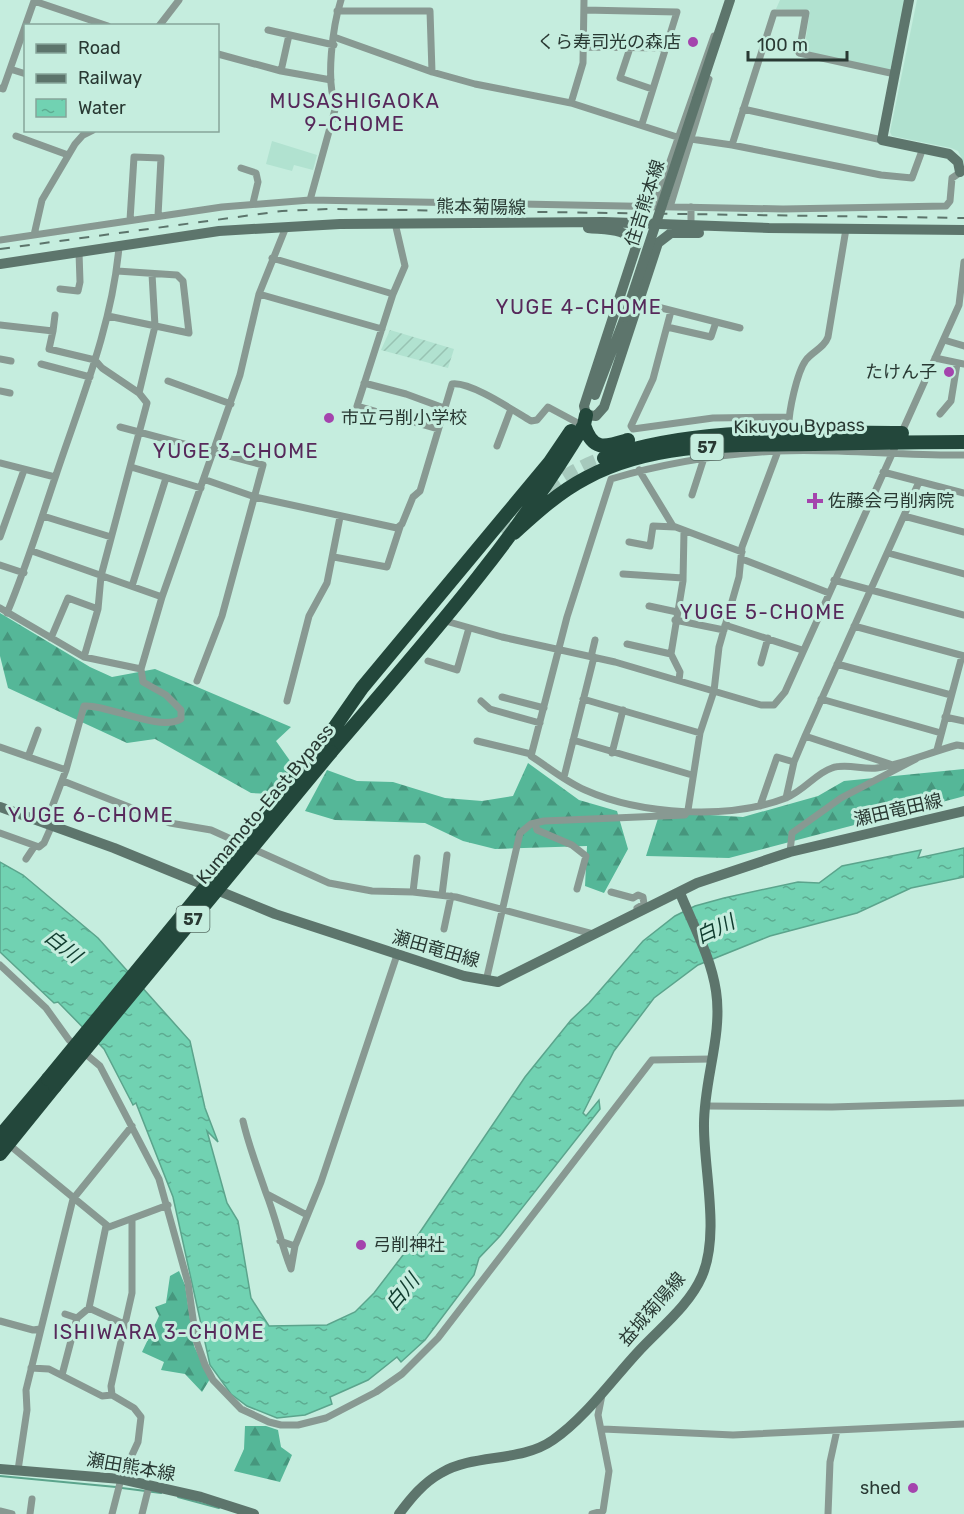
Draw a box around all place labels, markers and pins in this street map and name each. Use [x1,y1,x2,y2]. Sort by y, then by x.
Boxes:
place label: くら寿司光の森店 [537,31,681,53]
marker: くら寿司光の森店 [686,35,700,49]
place label: たけん子 [865,361,937,383]
marker: たけん子 [942,365,956,379]
place label: 市立弓削小学校 [341,407,467,429]
marker: 市立弓削小学校 [322,411,336,425]
place label: 佐藤会弓削病院 [828,490,954,512]
marker: 佐藤会弓削病院 [806,492,824,510]
place label: 弓削神社 [373,1234,445,1256]
marker: 弓削神社 [354,1238,368,1252]
place label: shed [860,1477,901,1499]
marker: shed [906,1481,920,1495]

